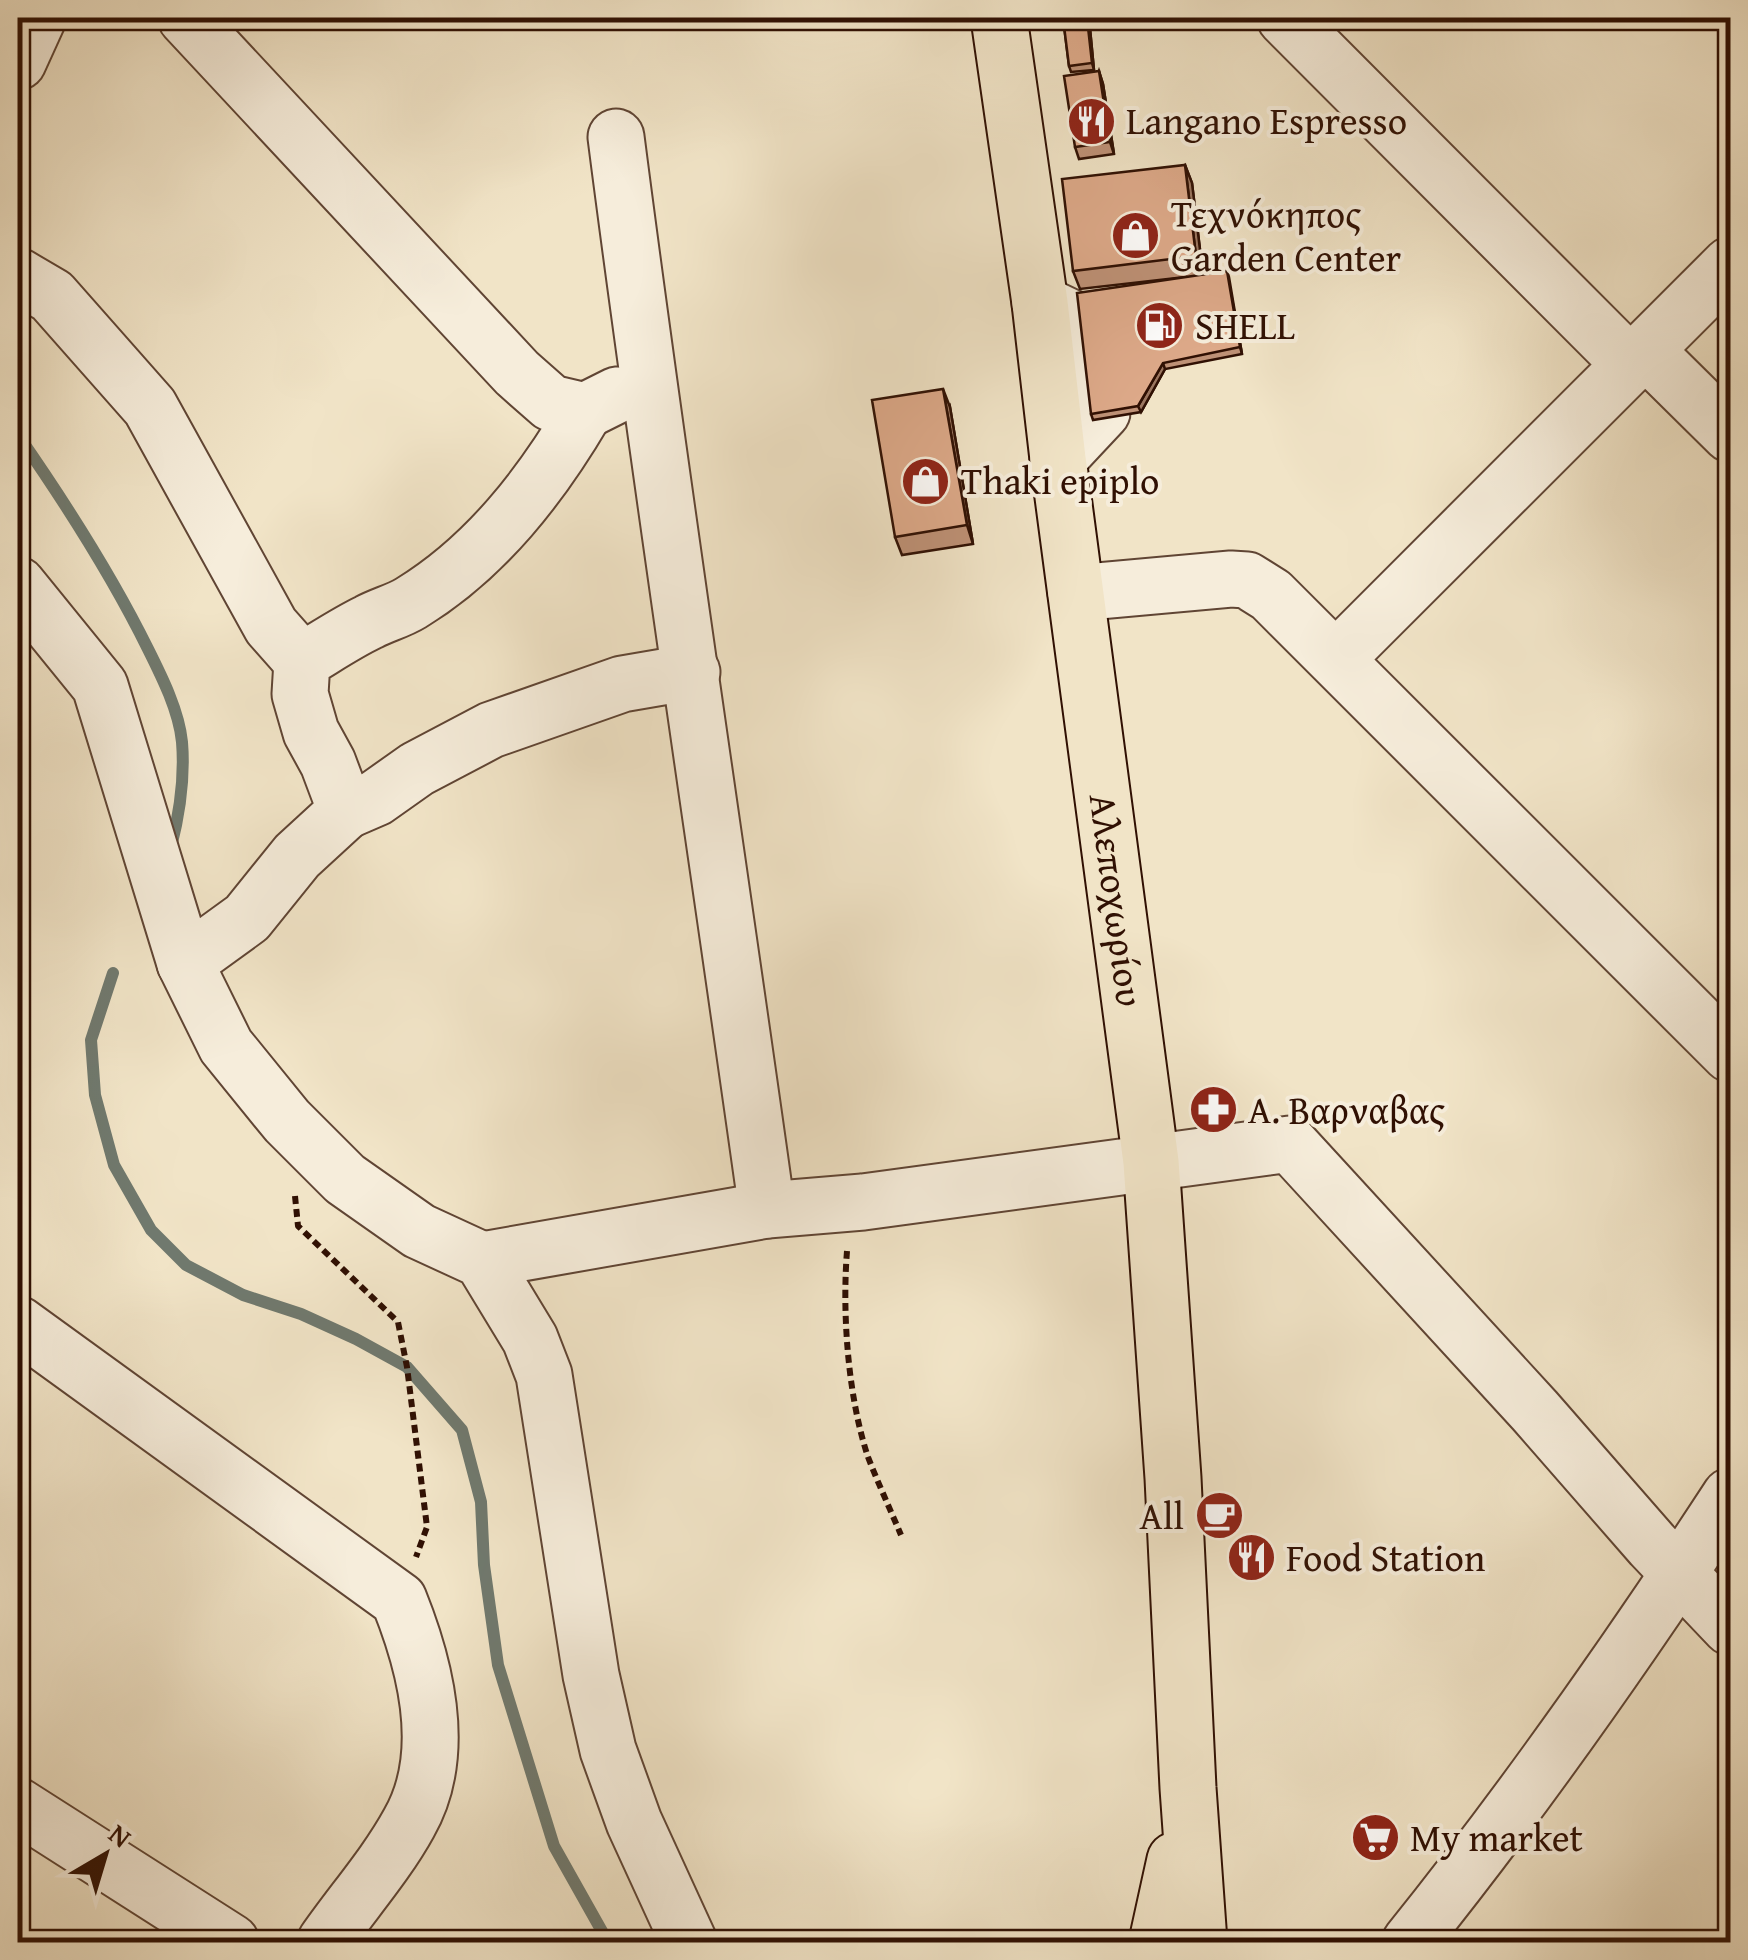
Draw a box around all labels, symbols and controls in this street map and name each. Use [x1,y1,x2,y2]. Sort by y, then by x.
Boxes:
place label: Langano Espresso [1126,92,1407,148]
restaurant icon: Langano Espresso [1065,95,1117,147]
place label: Τεχνόκηπος Garden Center [1171,185,1402,285]
shop icon: Τεχνόκηπος Garden Center [1110,210,1162,262]
place label: SHELL [1195,297,1295,353]
fuel station icon: SHELL [1134,300,1186,352]
place label: Thaki epiplo [961,452,1160,508]
shop icon: Thaki epiplo [900,455,952,507]
street label: Αλεποχωρίου [1076,790,1159,1010]
place label: Α. Βαρναβας [1248,1081,1445,1137]
pharmacy icon: Α. Βαρναβας [1187,1084,1239,1136]
place label: All [1140,1487,1184,1543]
cafe icon: All [1193,1490,1245,1542]
place label: Food Station [1286,1529,1485,1585]
restaurant icon: Food Station [1225,1532,1277,1584]
north arrow [55,1805,155,1905]
place label: My market [1410,1809,1583,1865]
supermarket icon: My market [1349,1812,1401,1864]
text: N [101,1813,141,1857]

